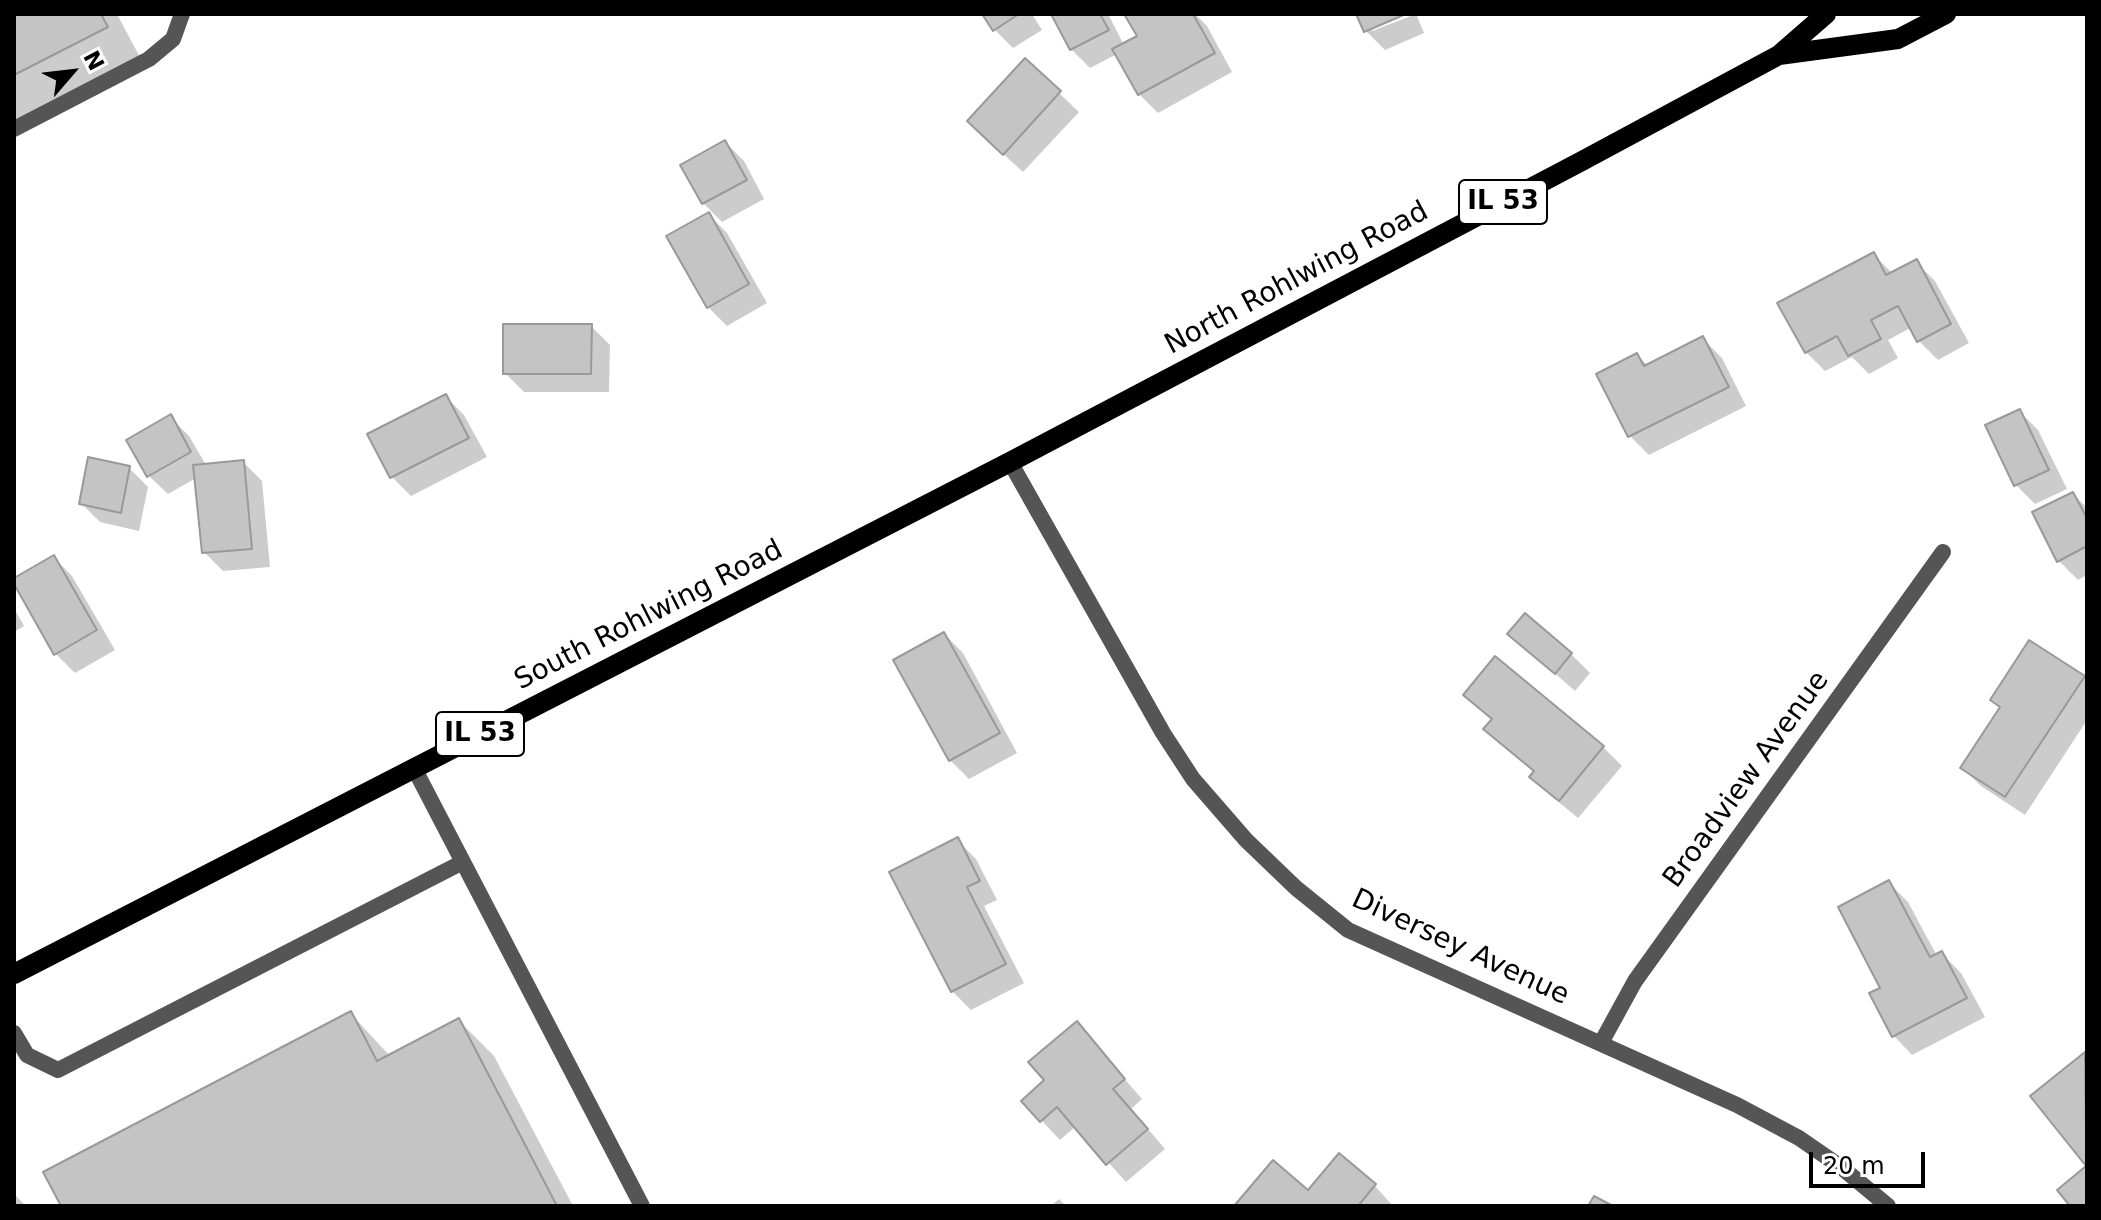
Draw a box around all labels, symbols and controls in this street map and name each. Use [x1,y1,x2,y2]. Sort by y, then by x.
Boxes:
north arrow [32,32,112,112]
text: N [78,46,109,74]
road number: IL 53 [1459,180,1547,224]
street label: North Rohlwing Road [1160,195,1434,363]
street label: South Rohlwing Road [509,534,789,698]
street label: Broadview Avenue [1657,665,1837,895]
road number: IL 53 [436,712,524,756]
street label: Diversey Avenue [1346,883,1574,1013]
scale bar [1813,1136,1929,1186]
text: 20 m [1823,1152,1885,1180]

